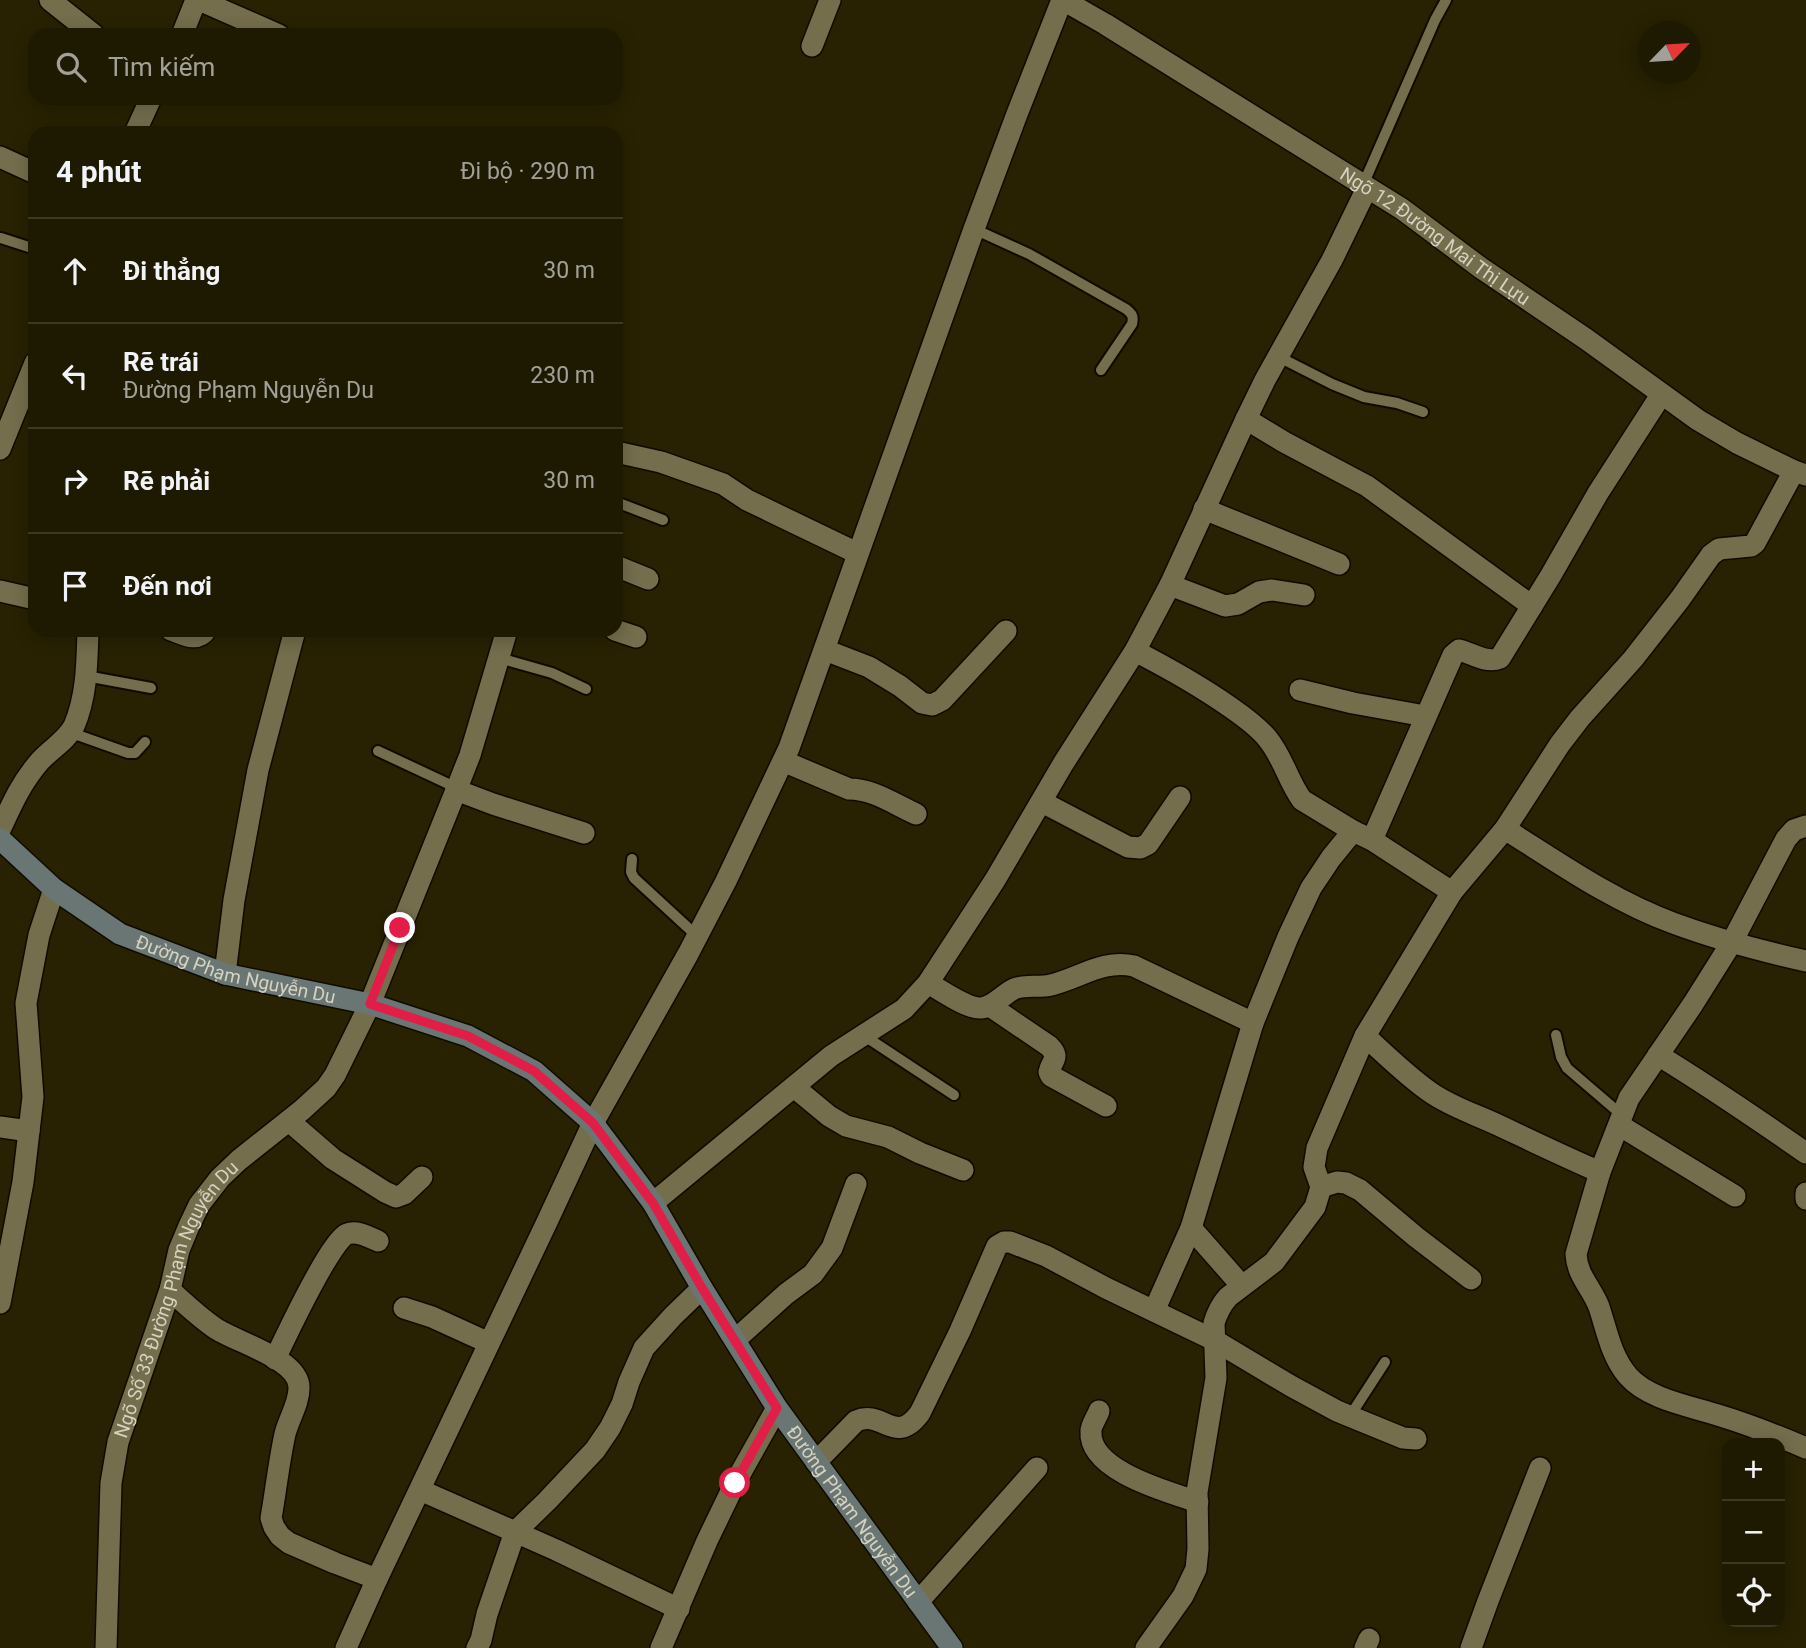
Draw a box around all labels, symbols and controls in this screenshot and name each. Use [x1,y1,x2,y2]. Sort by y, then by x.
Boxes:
north arrow [1638,21,1701,84]
search box [28,28,623,105]
icon: search [52,48,90,86]
text: Tìm kiếm [108,52,215,82]
text: 4 phút [56,154,141,189]
text: Đi bộ · 290 m [460,158,595,185]
street label: Ngõ 12 Đường Mai Thị Lựu [1336,162,1535,310]
icon: ahead [56,252,94,290]
text: Đi thẳng [123,256,220,286]
text: 30 m [543,257,595,284]
text: Rẽ trái [123,347,199,377]
icon: left [56,357,94,395]
text: 230 m [530,362,595,389]
text: Đường Phạm Nguyễn Du [123,377,374,404]
icon: right [56,462,94,500]
text: Rẽ phải [123,466,210,496]
text: 30 m [543,467,595,494]
icon: arrive [56,567,94,605]
text: Đến nơi [123,571,212,601]
route end [384,912,415,943]
street label: Đường Phạm Nguyễn Du [132,930,338,1009]
street label: Ngõ Số 33 Đường Phạm Nguyễn Du [109,1156,243,1441]
street label: Đường Phạm Nguyễn Du [782,1421,922,1602]
map controls [1722,1438,1785,1627]
button: + [1722,1438,1785,1501]
route start [719,1467,750,1498]
button: − [1722,1501,1785,1564]
button: locate [1722,1564,1785,1627]

